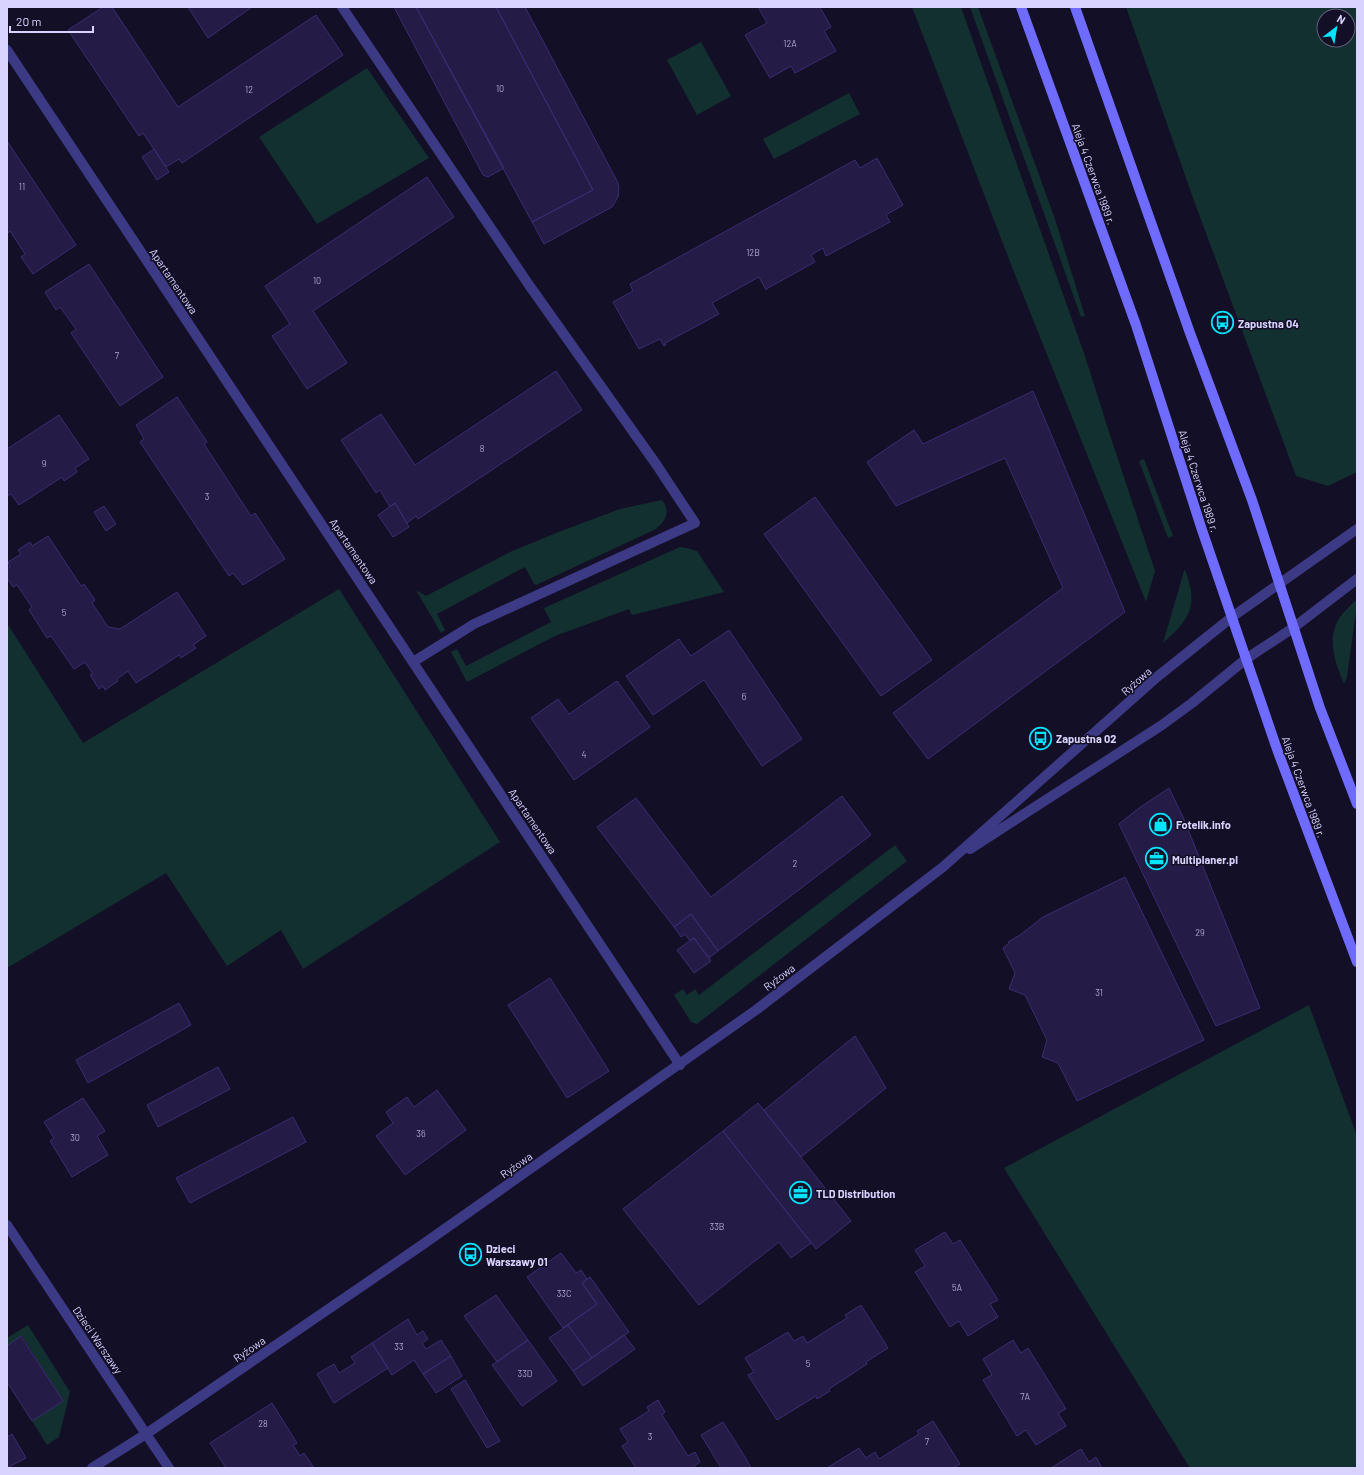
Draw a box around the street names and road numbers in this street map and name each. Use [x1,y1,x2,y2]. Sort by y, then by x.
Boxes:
street label: Aleja 4 Czerwca 1989 r. [1070,122,1118,226]
street label: Apartamentowa [147,246,201,316]
street label: Aleja 4 Czerwca 1989 r. [1176,428,1222,534]
street label: Apartamentowa [327,516,381,586]
street label: Ryżowa [1118,664,1154,698]
street label: Aleja 4 Czerwca 1989 r. [1280,735,1328,839]
street label: Apartamentowa [506,786,560,856]
street label: Ryżowa [761,961,797,993]
street label: Ryżowa [498,1149,534,1181]
street label: Dzieci Warszawy [71,1304,125,1376]
street label: Ryżowa [230,1334,268,1364]

